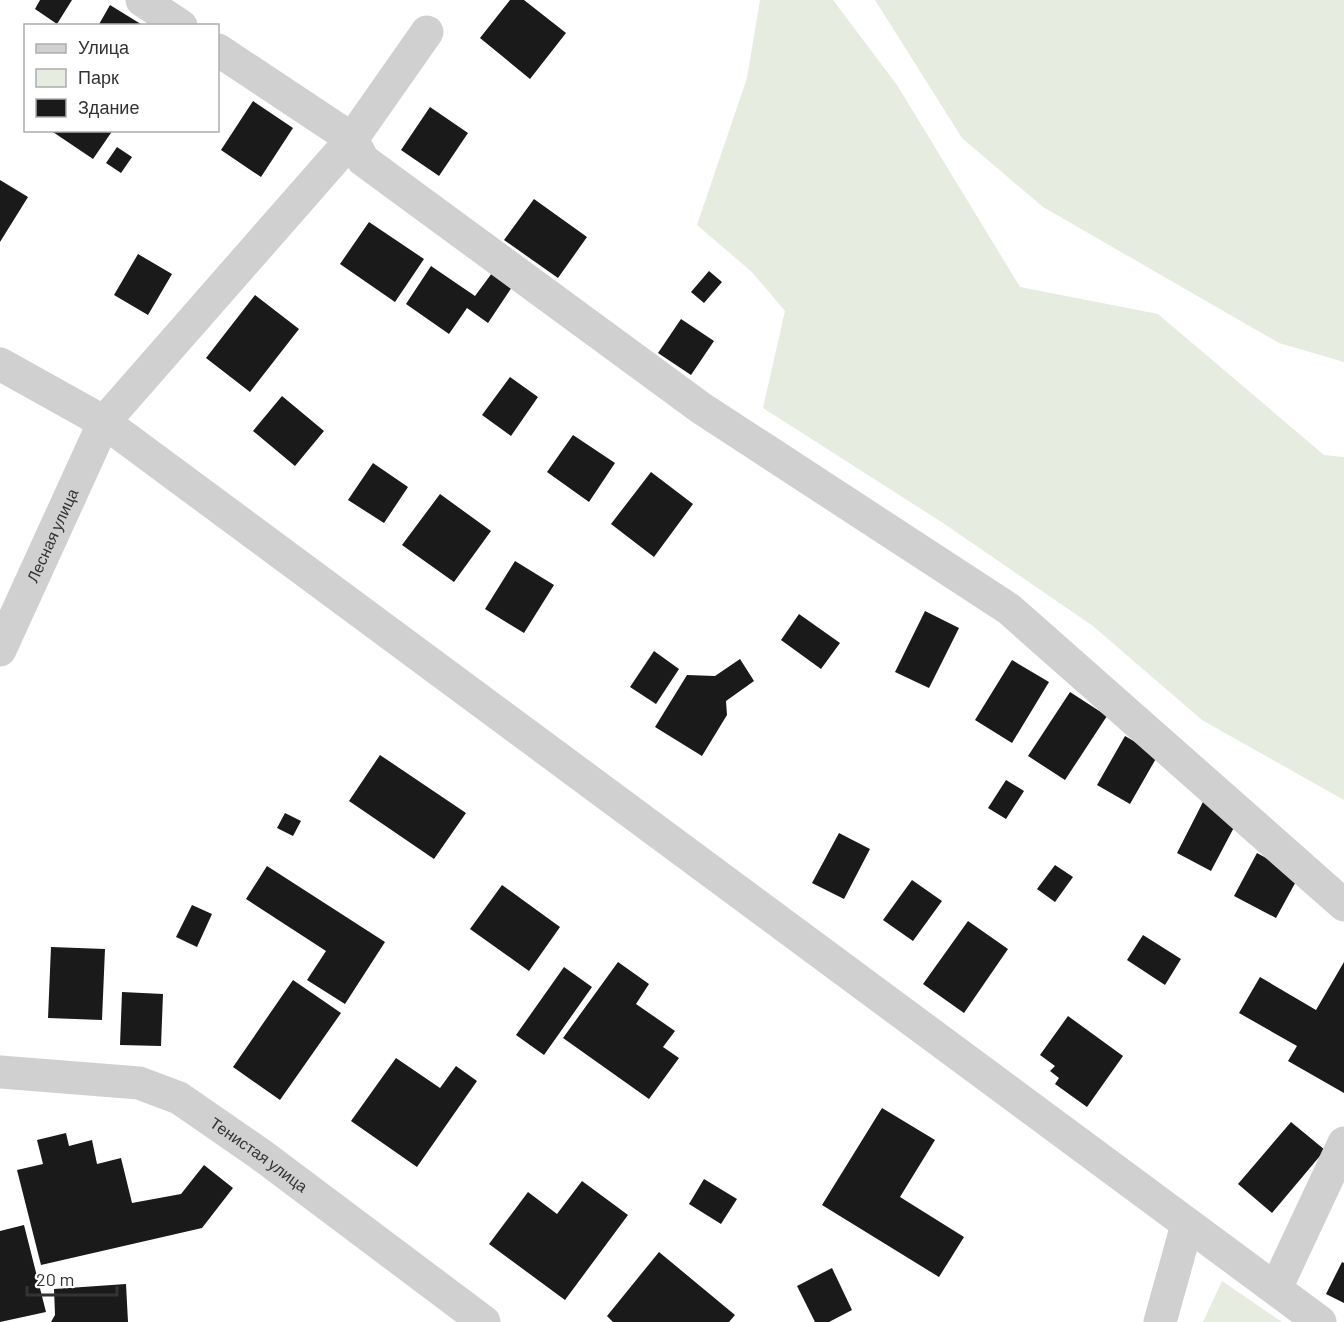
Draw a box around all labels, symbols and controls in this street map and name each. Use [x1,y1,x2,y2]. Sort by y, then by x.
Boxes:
legend [24,24,219,132]
text: Улица [78,36,130,58]
text: Парк [78,66,119,88]
text: Здание [78,96,139,118]
street label: Лесная улица [22,485,81,585]
street label: Тенистая улица [207,1113,312,1196]
scale bar [27,1259,117,1297]
text: 20 m [36,1268,74,1290]

